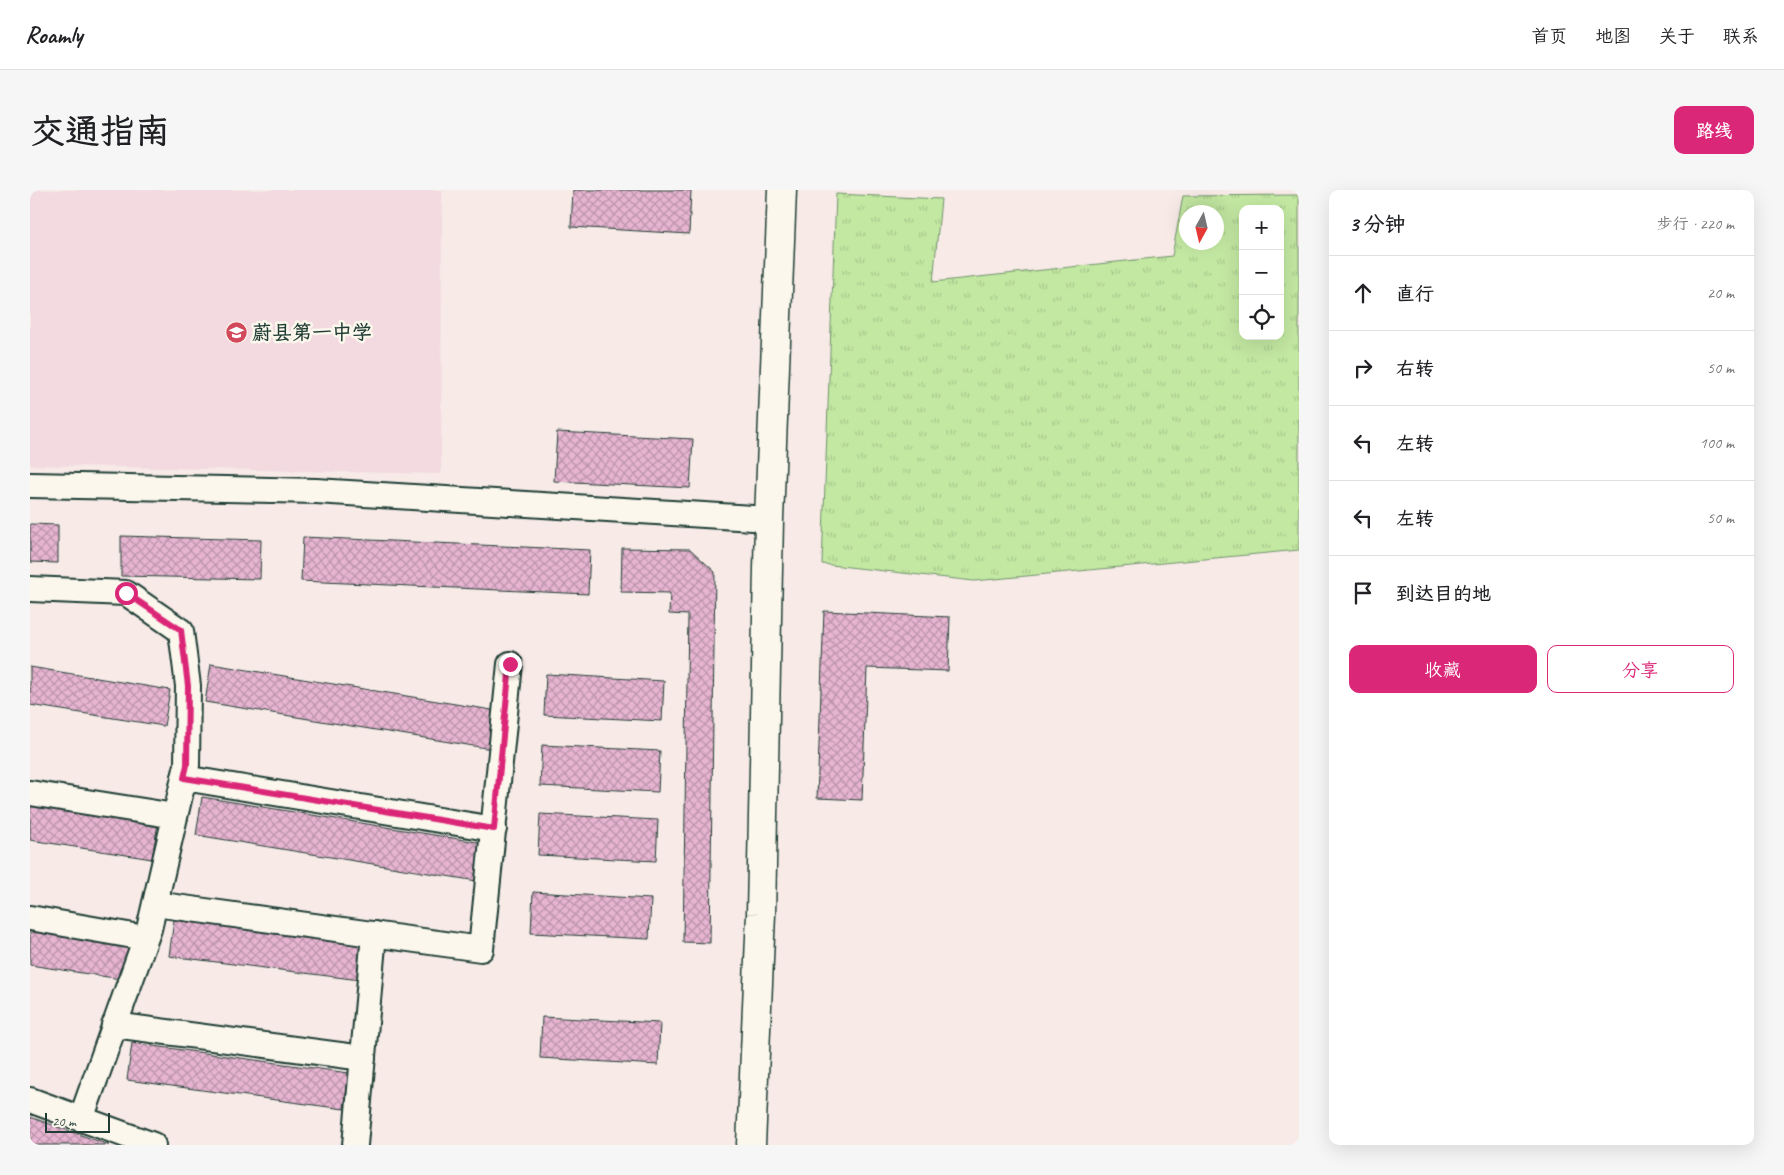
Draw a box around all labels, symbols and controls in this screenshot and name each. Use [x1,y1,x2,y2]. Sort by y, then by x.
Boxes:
text: Roamly [25,20,82,50]
text: 首页 [1531,25,1567,47]
text: 地图 [1595,25,1631,47]
text: 关于 [1659,25,1695,47]
text: 联系 [1723,25,1759,47]
button: 路线 [1674,106,1754,154]
text: 交通指南 [30,109,170,154]
north arrow [1179,205,1224,250]
map controls [1239,205,1284,340]
button: + [1239,205,1284,250]
text: 3 分钟 [1349,211,1406,237]
text: 步行 · 220 m [1657,214,1734,234]
button: − [1239,250,1284,295]
icon: ahead [1349,279,1377,307]
text: 直行 [1396,282,1434,306]
text: 20 m [1707,283,1734,303]
button: locate [1239,295,1284,340]
school or university icon: 蔚县第一中学 [224,320,248,344]
place label: 蔚县第一中学 [252,320,372,345]
icon: right [1349,354,1377,382]
text: 右转 [1396,357,1434,381]
text: 50 m [1707,358,1734,378]
icon: left [1349,429,1377,457]
text: 左转 [1396,432,1434,456]
text: 100 m [1700,433,1734,453]
icon: left [1349,504,1377,532]
text: 左转 [1396,507,1434,531]
text: 50 m [1707,508,1734,528]
icon: arrive [1349,579,1377,607]
route start [115,582,138,605]
text: 到达目的地 [1396,582,1491,606]
button: 收藏 [1349,645,1537,693]
button: 分享 [1547,645,1734,693]
route end [499,653,522,676]
scale bar [45,1110,110,1133]
text: 20 m [52,1113,76,1130]

